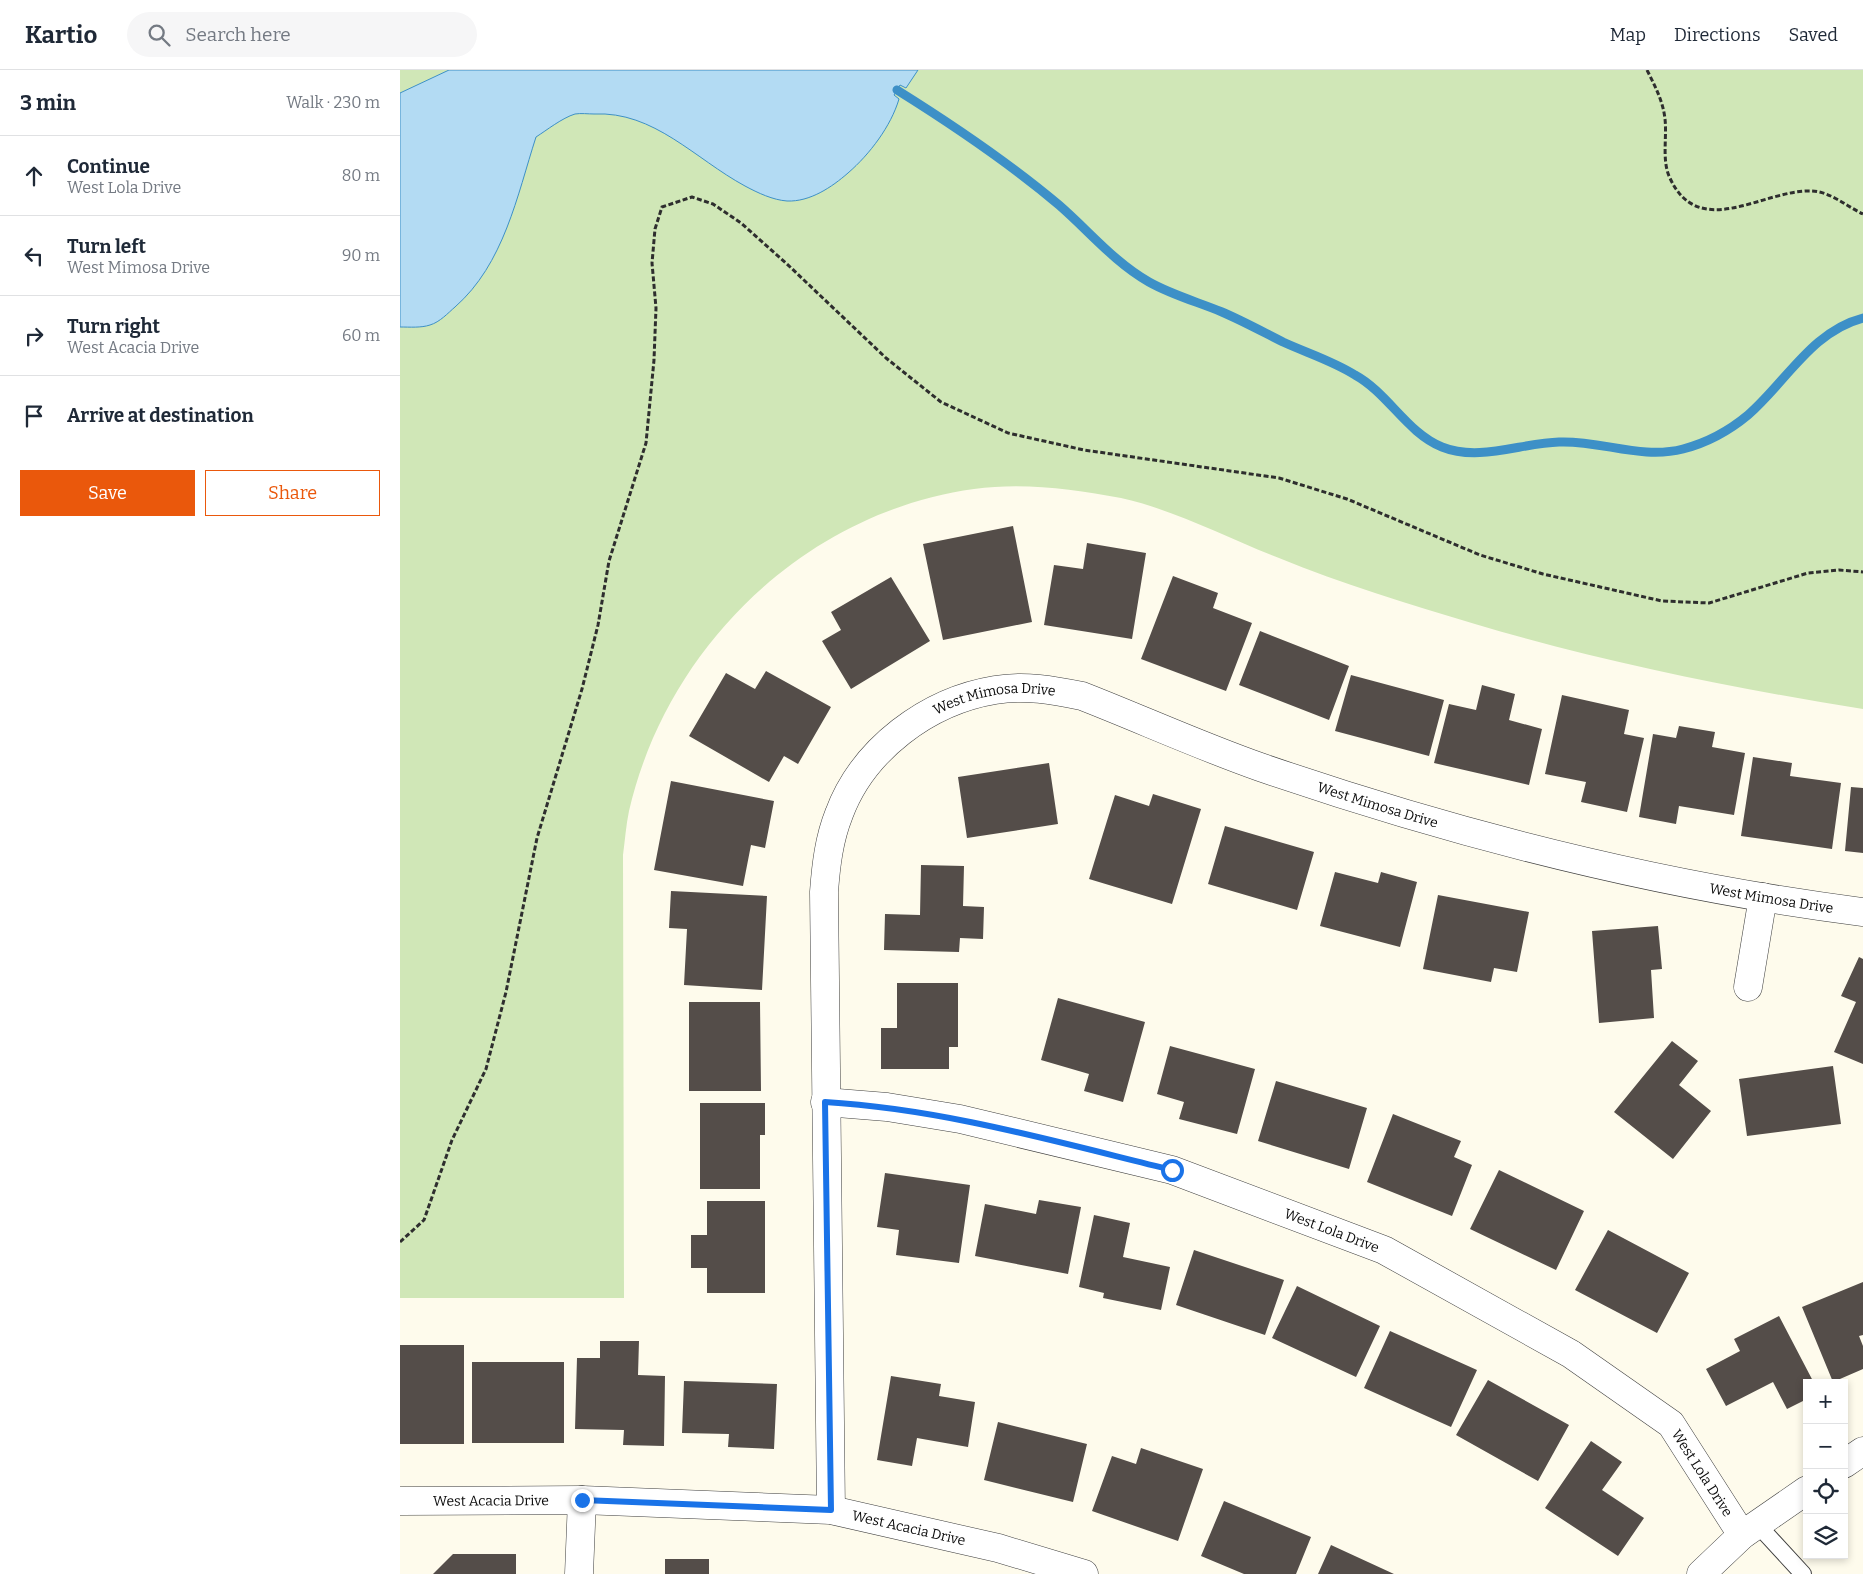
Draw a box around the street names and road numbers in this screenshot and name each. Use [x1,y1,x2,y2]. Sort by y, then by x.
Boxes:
street label: West Mimosa Drive [930,680,1057,719]
street label: West Mimosa Drive [1315,779,1440,832]
street label: West Mimosa Drive [1708,880,1835,917]
street label: West Lola Drive [1282,1205,1381,1256]
street label: West Lola Drive [1668,1426,1736,1520]
street label: West Acacia Drive [433,1492,549,1510]
street label: West Acacia Drive [850,1507,967,1549]

